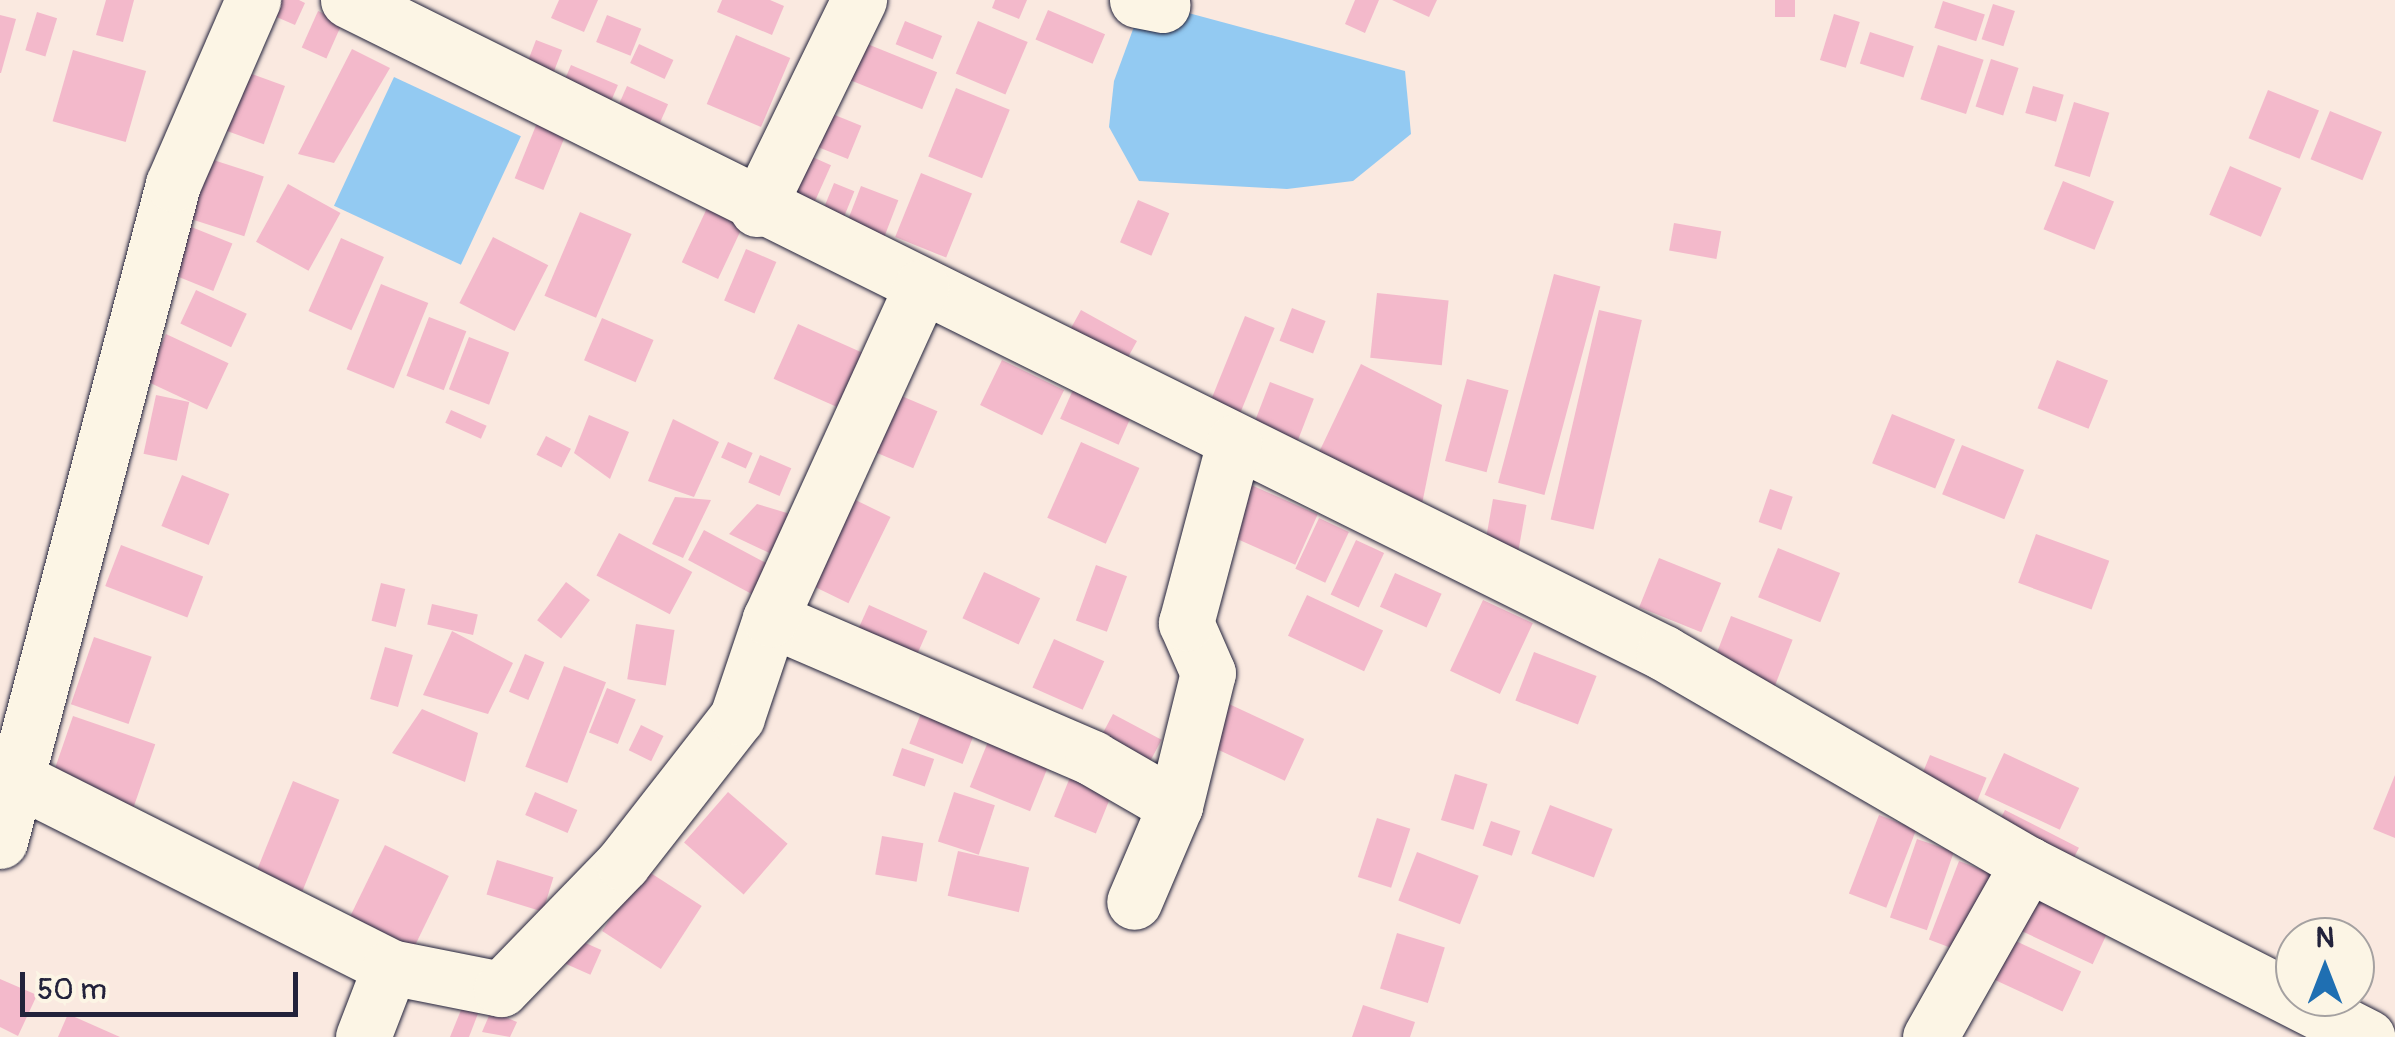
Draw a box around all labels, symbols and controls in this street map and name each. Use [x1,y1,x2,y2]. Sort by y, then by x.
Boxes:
north arrow [2275,917,2375,1017]
text: N [2316,921,2334,956]
scale bar [25,952,302,1014]
text: 50 m [37,971,107,1008]

